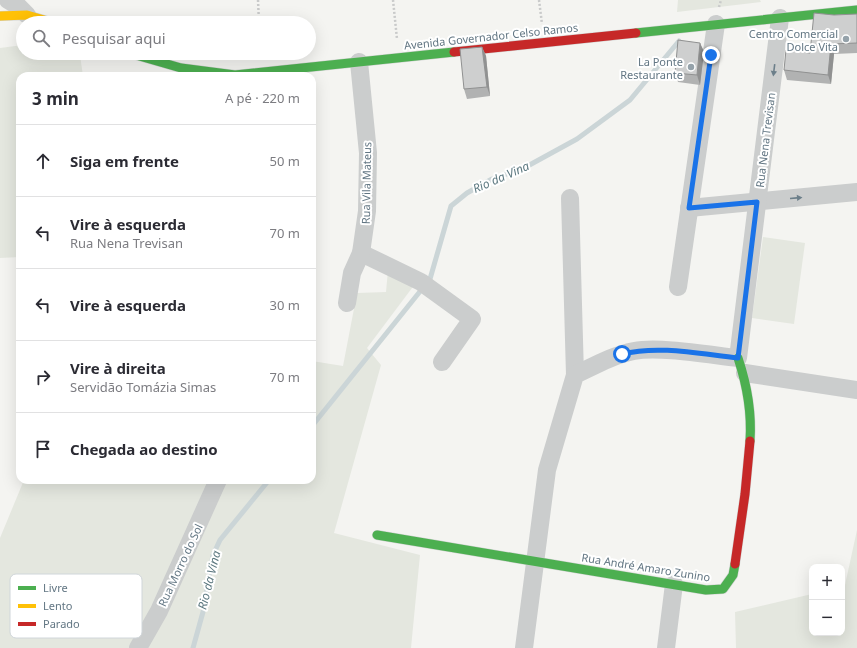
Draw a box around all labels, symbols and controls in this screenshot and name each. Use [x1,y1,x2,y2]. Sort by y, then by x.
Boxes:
search box [16,16,316,60]
street label: Avenida Governador Celso Ramos [403,19,579,53]
place label: Centro Comercial Dolce Vita [749,26,838,54]
icon: search [30,27,52,49]
text: Pesquisar aqui [62,28,166,48]
marker: Centro Comercial Dolce Vita [841,34,851,44]
route end [702,46,720,64]
place label: La Ponte Restaurante [620,54,683,82]
marker: La Ponte Restaurante [686,62,696,72]
one-way arrow [771,64,777,76]
text: 3 min [32,87,79,110]
text: A pé · 220 m [225,89,300,107]
street label: Rua Nena Trevisan [752,92,778,188]
street label: Rua Vila Mateus [358,142,374,224]
icon: ahead [32,150,54,172]
text: Siga em frente [70,151,179,171]
text: 50 m [270,152,300,170]
water label: Rio da Vina [470,157,532,197]
one-way arrow [790,195,802,201]
text: Vire à esquerda [70,214,186,234]
icon: left [32,222,54,244]
text: 70 m [270,224,300,242]
text: Rua Nena Trevisan [70,234,183,252]
icon: left [32,294,54,316]
text: Vire à esquerda [70,295,186,315]
text: 30 m [270,296,300,314]
route start [613,345,631,363]
text: Vire à direita [70,358,166,378]
icon: right [32,366,54,388]
text: 70 m [270,368,300,386]
text: Servidão Tomázia Simas [70,378,216,396]
icon: arrive [32,438,54,460]
text: Chegada ao destino [70,439,218,459]
street label: Rua Morro do Sol [154,521,206,609]
water label: Rio da Vina [193,549,225,611]
street label: Rua André Amaro Zunino [581,549,712,585]
map controls [809,564,845,636]
button: + [809,564,845,600]
legend [10,574,142,638]
text: Livre [43,580,68,595]
text: Lento [43,598,73,613]
button: − [809,600,845,636]
text: Parado [43,616,80,631]

